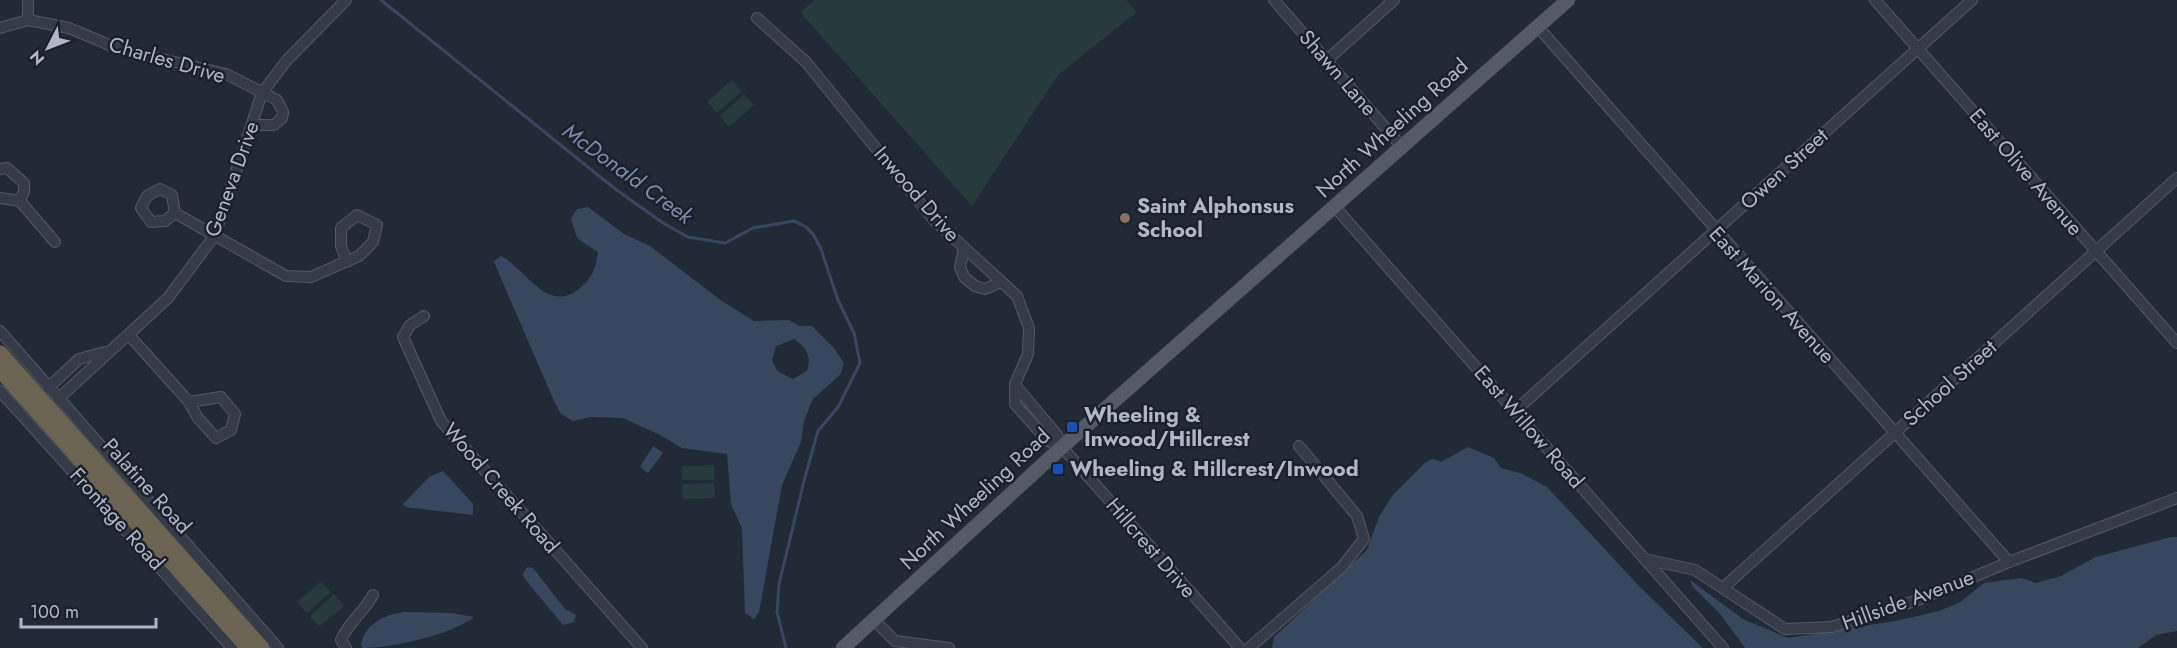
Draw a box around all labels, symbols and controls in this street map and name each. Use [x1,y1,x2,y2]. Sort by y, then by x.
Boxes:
north arrow [18,18,78,78]
street label: Shawn Lane [1292,23,1384,123]
street label: Charles Drive [105,29,229,91]
text: N [24,45,50,70]
street label: North Wheeling Road [1309,51,1475,205]
street label: East Olive Avenue [1962,102,2090,242]
water label: McDonald Creek [556,115,701,232]
street label: Geneva Drive [197,117,267,241]
street label: Owen Street [1733,121,1835,217]
street label: Inwood Drive [867,140,967,248]
place label: Saint Alphonsus School [1137,191,1294,245]
marker: Saint Alphonsus School [1118,211,1132,225]
street label: East Marion Avenue [1702,220,1842,370]
street label: School Street [1897,333,2003,433]
street label: East Willow Road [1467,359,1591,495]
place label: Wheeling & Inwood/Hillcrest [1084,400,1250,454]
street label: Wood Creek Road [436,416,566,560]
marker: Wheeling & Inwood/Hillcrest [1065,420,1079,434]
street label: North Wheeling Road [893,421,1057,577]
street label: Palatine Road [96,431,198,541]
place label: Wheeling & Hillcrest/Inwood [1070,454,1359,484]
street label: Frontage Road [63,461,171,577]
marker: Wheeling & Hillcrest/Inwood [1051,462,1065,476]
street label: Hillcrest Drive [1099,491,1203,605]
street label: Hillside Avenue [1838,562,1978,638]
scale bar [21,591,156,629]
text: 100 m [30,599,79,625]

